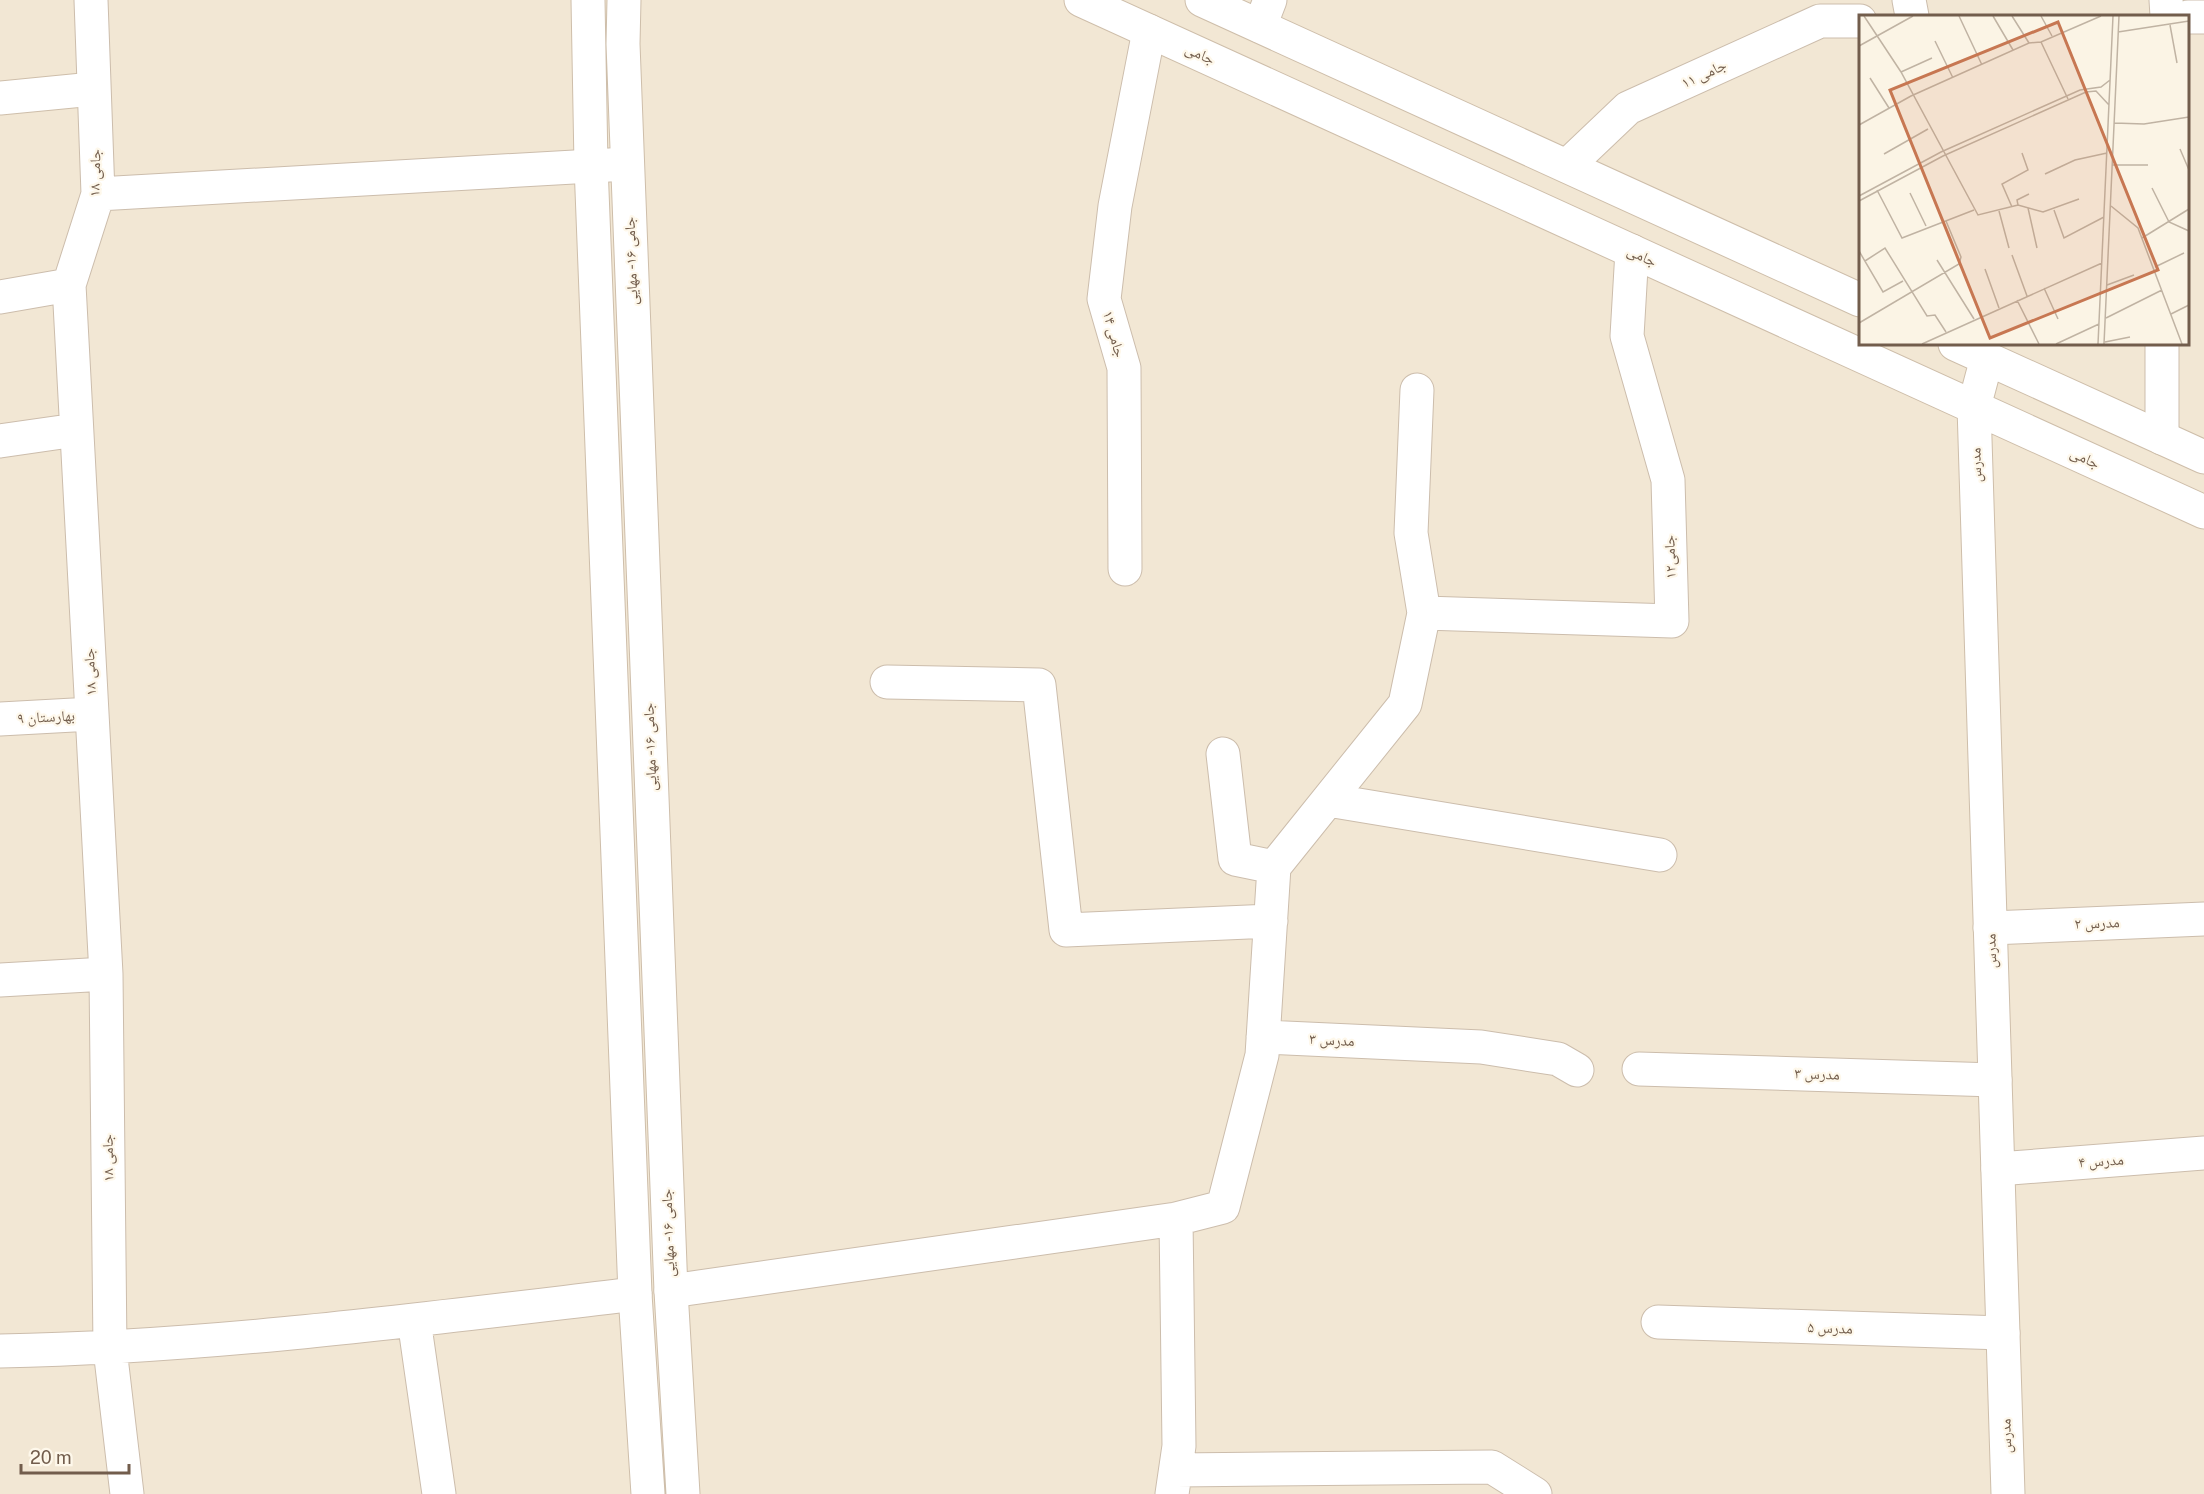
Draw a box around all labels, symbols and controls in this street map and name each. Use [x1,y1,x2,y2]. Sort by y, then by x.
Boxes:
inset map [1859,15,2189,345]
street label: جامی [1182,40,1218,70]
street label: جامی ۱۱ [1679,56,1730,93]
street label: جامی ۱۸ [86,149,105,197]
street label: جامی ۱۶ - مهایی [620,216,643,305]
street label: جامی [1624,241,1660,272]
street label: جامی ۱۴ [1098,309,1129,360]
street label: جامی [2067,443,2103,474]
street label: مدرس [1966,447,1987,483]
street label: جامی۱۲ [1660,534,1681,579]
street label: جامی ۱۸ [80,647,101,696]
street label: جامی ۱۶ - مهایی [639,702,662,791]
street label: بهارستان ۹ [17,707,75,728]
street label: مدرس ۲ [2074,913,2120,934]
street label: مدرس [1981,933,2002,969]
street label: مدرس ۳ [1309,1030,1355,1051]
street label: مدرس ۳ [1794,1064,1840,1085]
street label: جامی ۱۸ [99,1134,118,1182]
street label: مدرس ۴ [2078,1150,2124,1173]
street label: جامی ۱۶ - مهایی [657,1188,680,1277]
street label: مدرس ۵ [1807,1318,1853,1339]
street label: مدرس [1996,1418,2017,1454]
scale bar [21,1437,129,1475]
text: 20 m [30,1447,72,1468]

